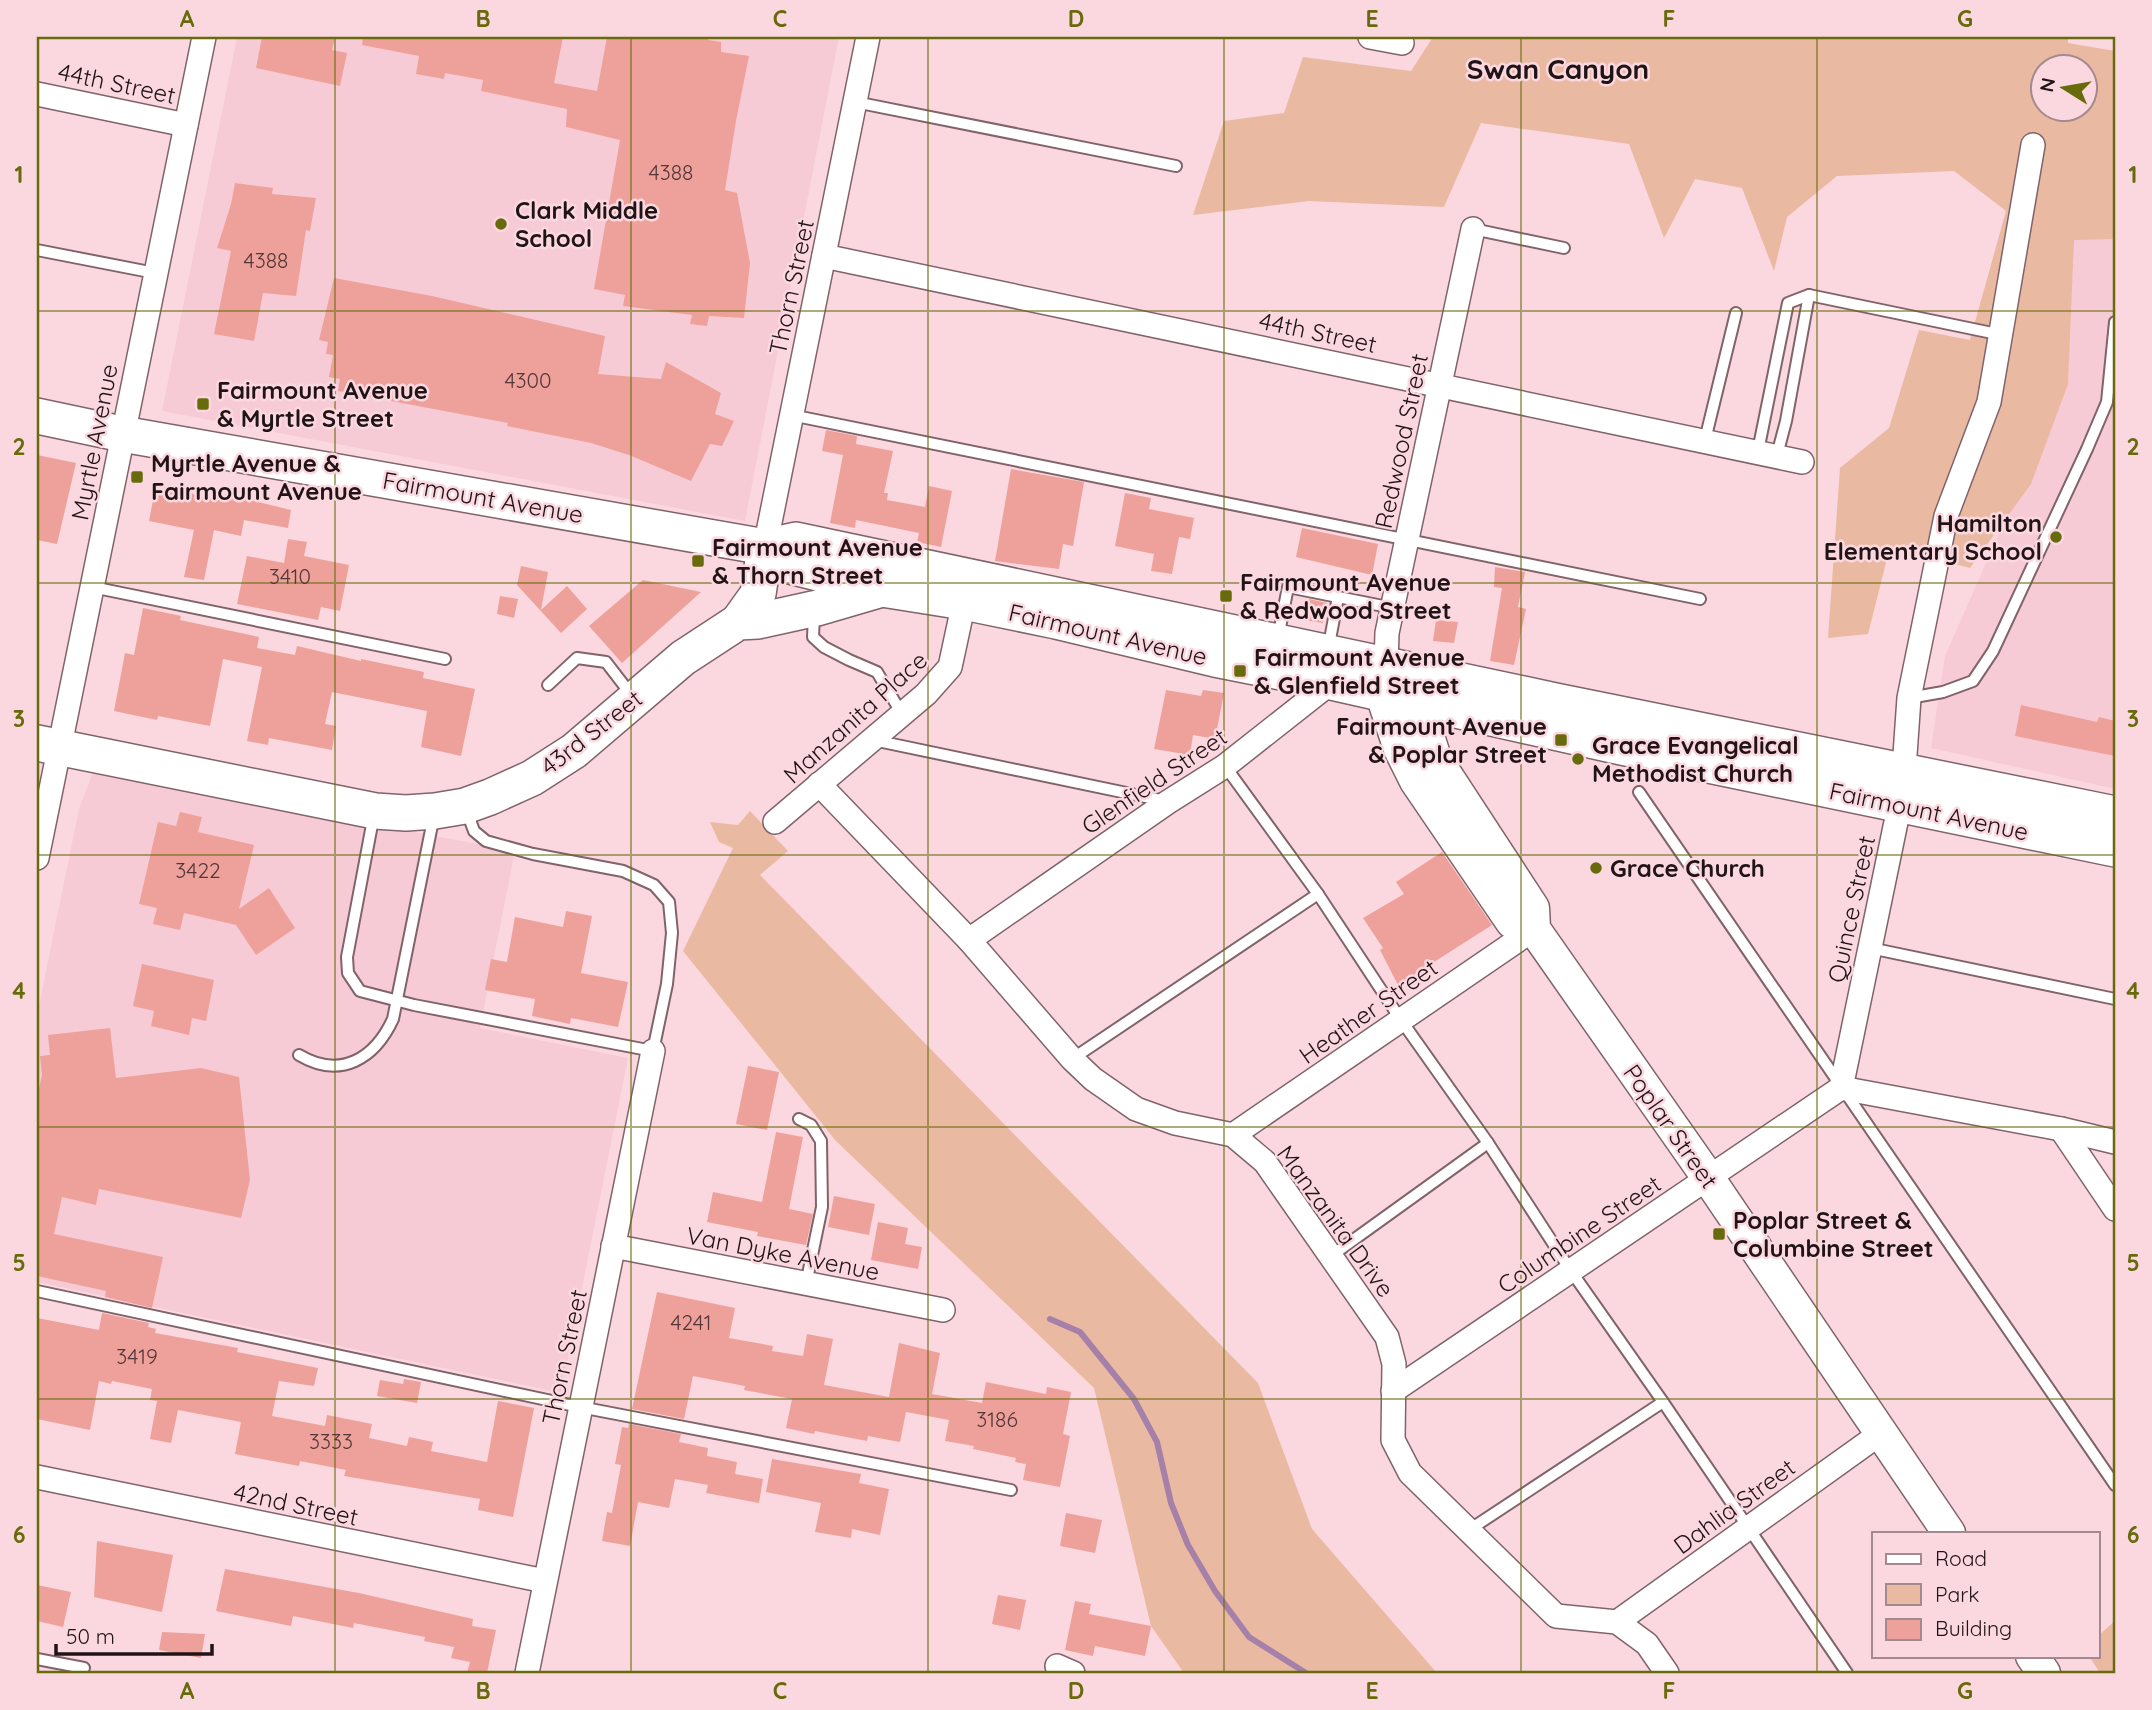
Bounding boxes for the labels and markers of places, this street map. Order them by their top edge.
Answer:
place label: Clark Middle School [515,195,658,253]
marker: Clark Middle School [493,216,509,232]
place label: Fairmount Avenue & Myrtle Street [217,375,428,433]
marker: Fairmount Avenue & Myrtle Street [195,396,211,412]
place label: Myrtle Avenue & Fairmount Avenue [151,448,362,506]
marker: Myrtle Avenue & Fairmount Avenue [129,469,145,485]
place label: Hamilton Elementary School [1824,508,2042,566]
marker: Hamilton Elementary School [2048,529,2064,545]
place label: Fairmount Avenue & Thorn Street [712,532,923,590]
marker: Fairmount Avenue & Thorn Street [690,553,706,569]
place label: Fairmount Avenue & Redwood Street [1240,567,1452,625]
marker: Fairmount Avenue & Redwood Street [1218,588,1234,604]
place label: Fairmount Avenue & Glenfield Street [1254,642,1465,700]
marker: Fairmount Avenue & Glenfield Street [1232,663,1248,679]
place label: Fairmount Avenue & Poplar Street [1336,711,1547,769]
place label: Grace Evangelical Methodist Church [1592,730,1799,788]
marker: Fairmount Avenue & Poplar Street [1553,732,1569,748]
marker: Grace Evangelical Methodist Church [1570,751,1586,767]
place label: Grace Church [1610,853,1765,883]
marker: Grace Church [1588,860,1604,876]
place label: Poplar Street & Columbine Street [1733,1205,1934,1263]
marker: Poplar Street & Columbine Street [1711,1226,1727,1242]

